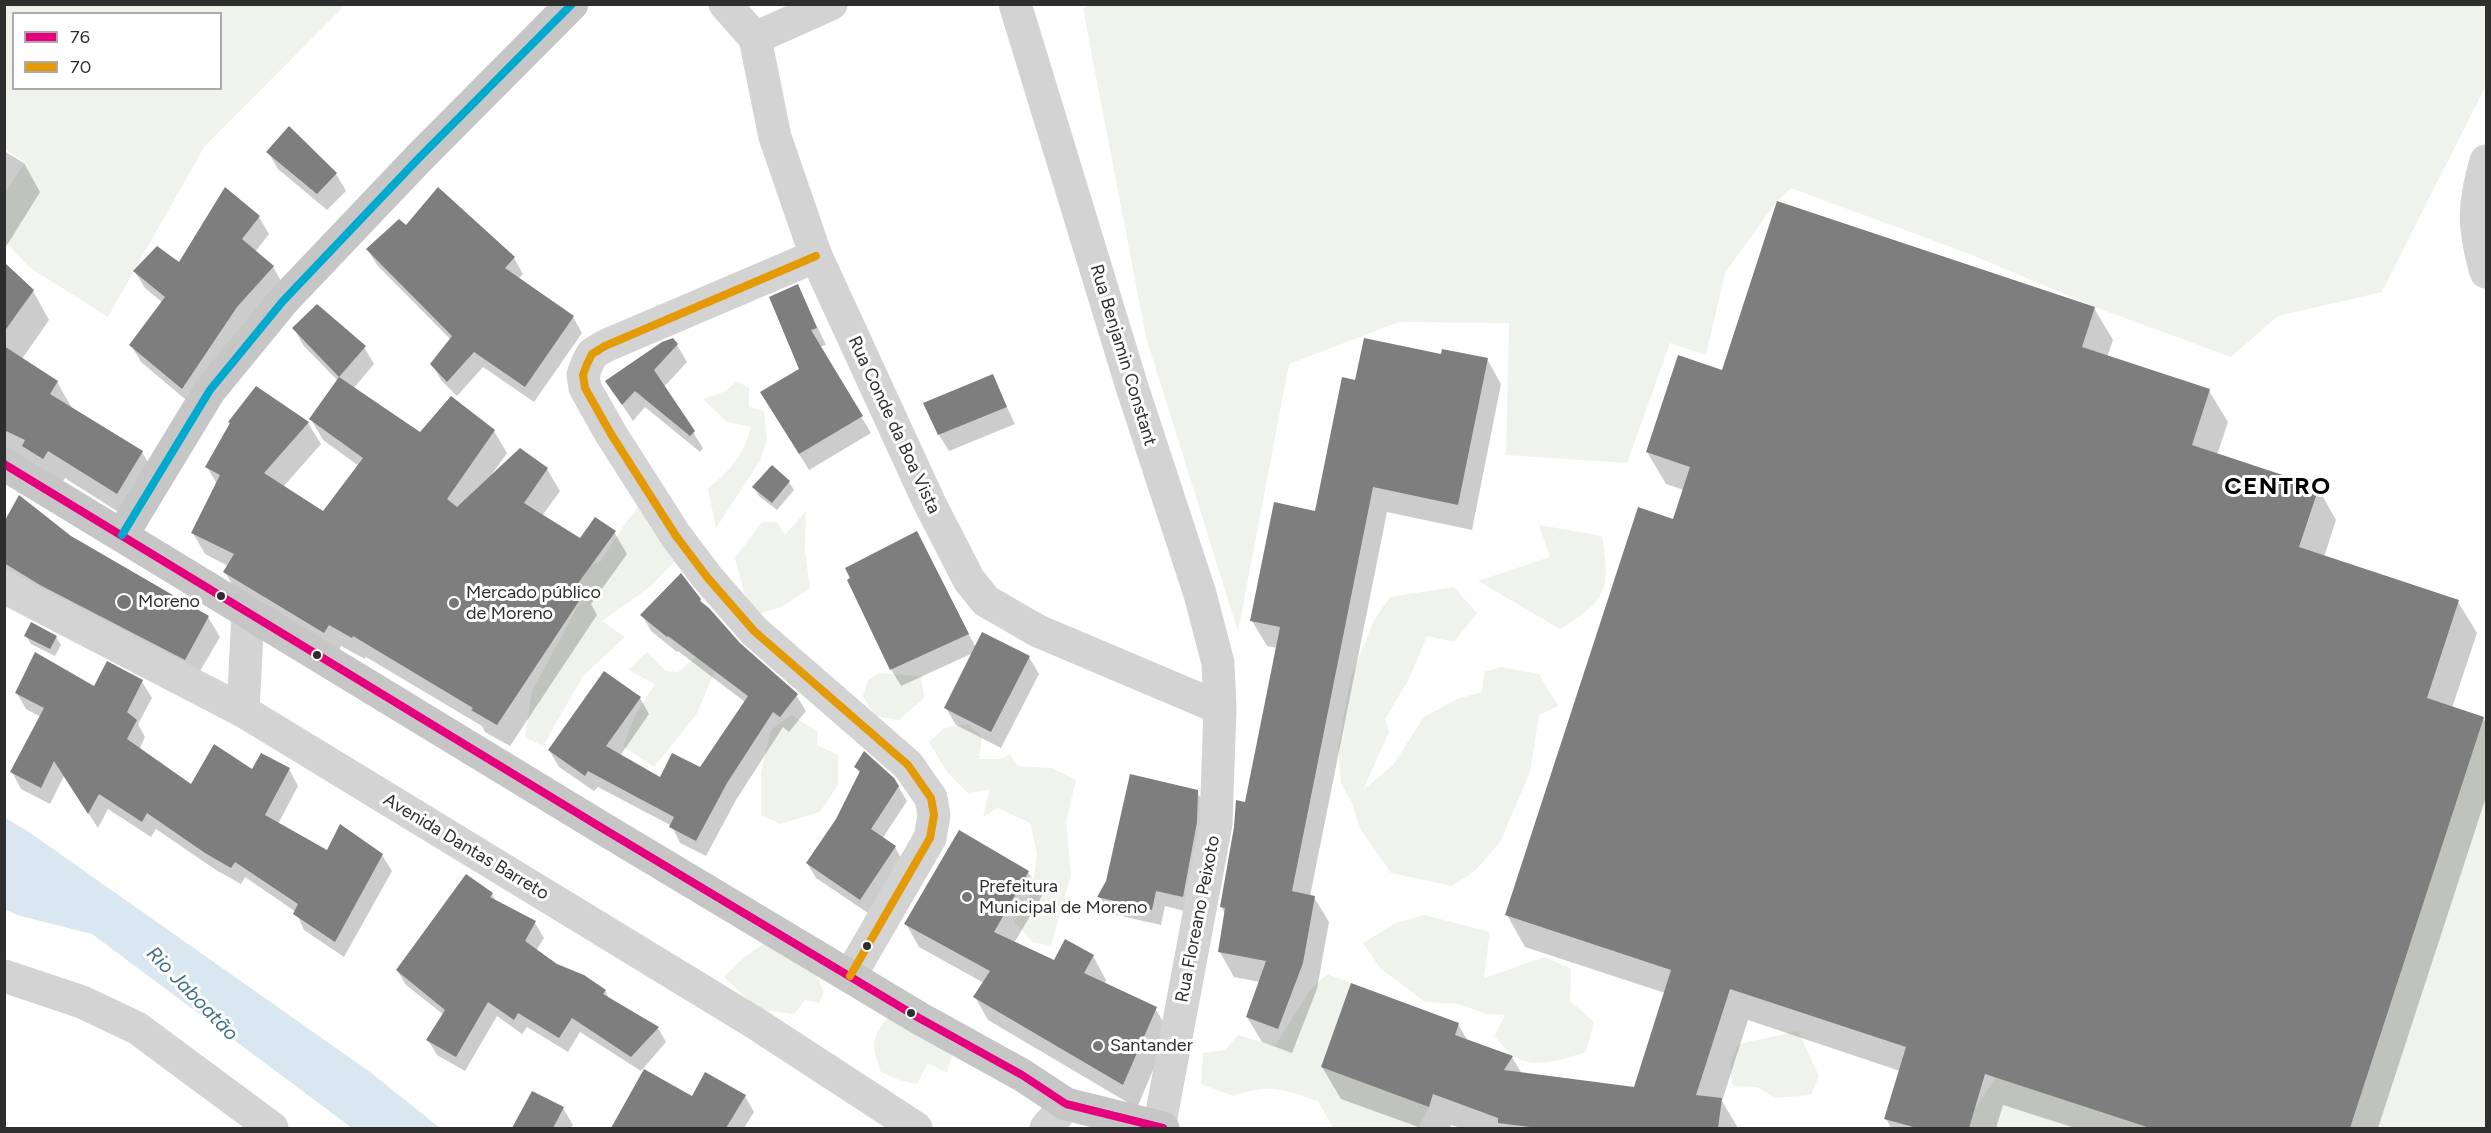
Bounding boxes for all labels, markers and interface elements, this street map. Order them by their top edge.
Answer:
legend [12,12,222,90]
text: 76 [70,26,90,48]
text: 70 [70,56,91,78]
street label: Rua Benjamin Constant [1085,262,1161,448]
street label: Rua Conde da Boa Vista [843,333,945,517]
district label: CENTRO [2224,473,2332,501]
place label: Mercado público de Moreno [466,582,601,624]
unlabelled marker [215,590,227,602]
place label: Moreno [138,591,200,613]
marker: Moreno [115,593,133,611]
marker: Mercado público de Moreno [447,596,461,610]
unlabelled marker [311,649,323,661]
street label: Avenida Dantas Barreto [379,789,553,905]
street label: Rua Floreano Peixoto [1171,834,1225,1004]
place label: Prefeitura Municipal de Moreno [979,876,1148,918]
marker: Prefeitura Municipal de Moreno [960,890,974,904]
unlabelled marker [861,940,873,952]
water label: Rio Jaboatão [141,942,243,1046]
unlabelled marker [905,1007,917,1019]
place label: Santander [1110,1035,1193,1057]
marker: Santander [1091,1039,1105,1053]

